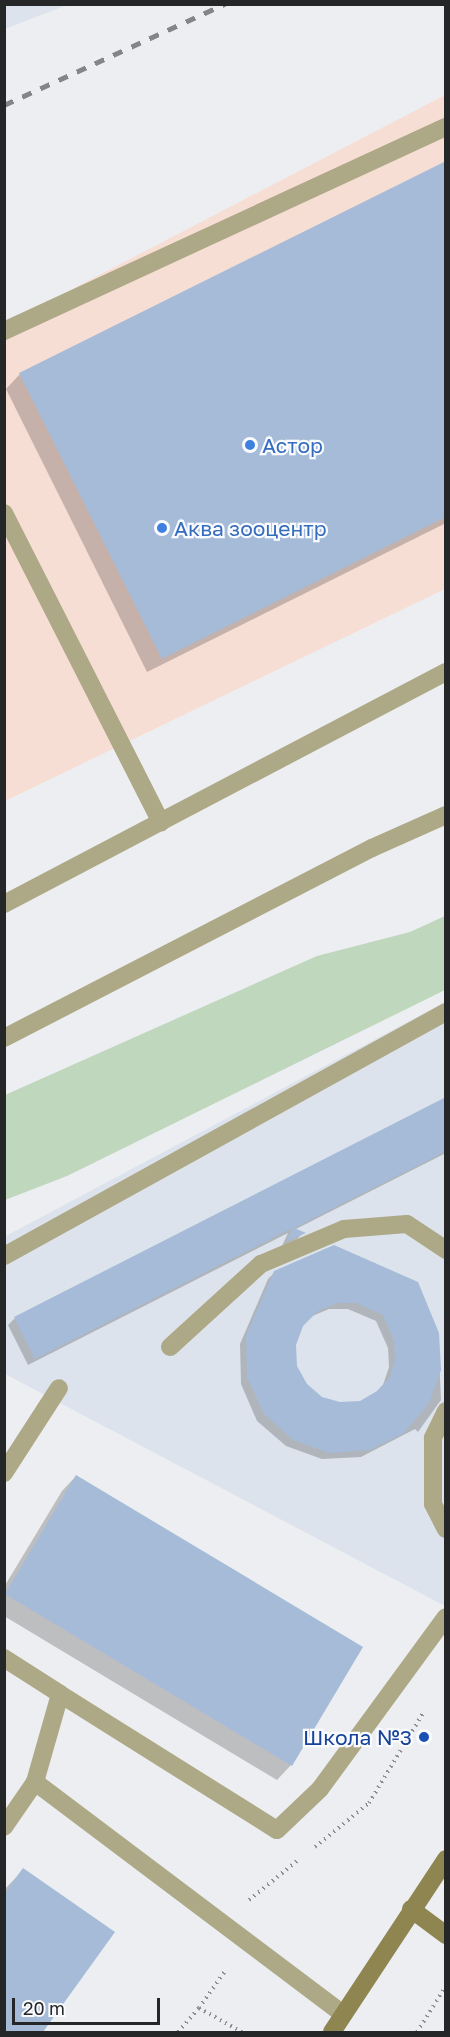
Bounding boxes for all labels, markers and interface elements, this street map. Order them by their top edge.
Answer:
place label: Астор [262,432,323,458]
marker: Астор [243,438,257,452]
place label: Аква зооцентр [174,515,327,541]
marker: Аква зооцентр [155,521,169,535]
place label: Школа №3 [303,1724,412,1750]
marker: Школа №3 [417,1730,431,1744]
scale bar [15,1986,164,2024]
text: 20 m [23,1997,65,2019]

